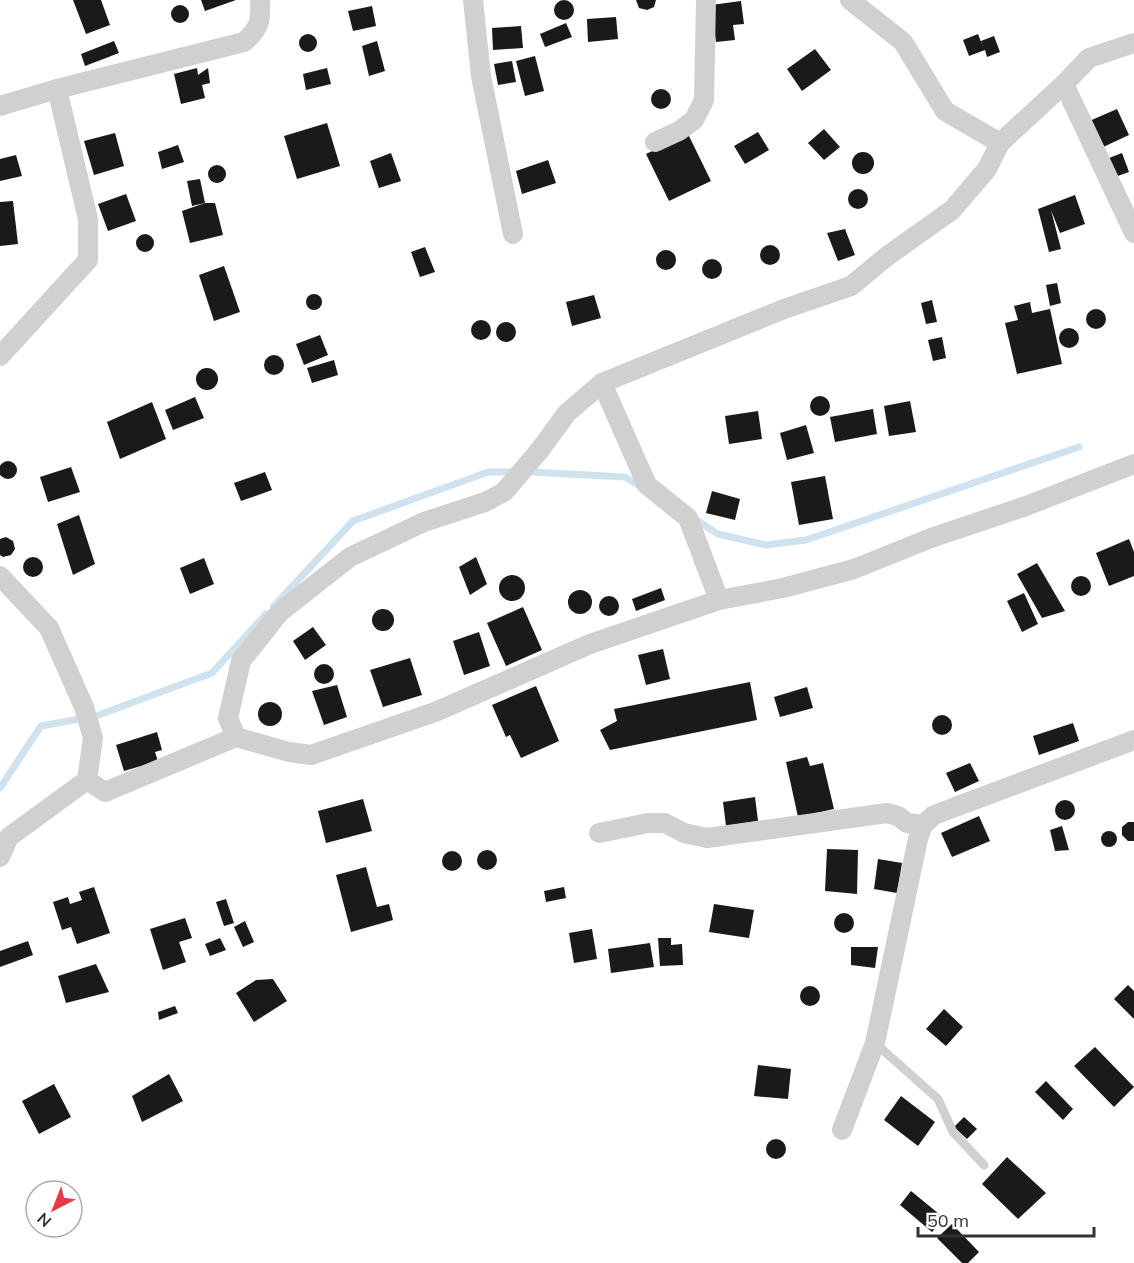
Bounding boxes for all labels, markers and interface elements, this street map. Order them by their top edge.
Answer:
north arrow [24,1179,84,1239]
scale bar [918,1200,1094,1238]
text: N [33,1209,55,1232]
text: 50 m [927,1209,969,1232]

